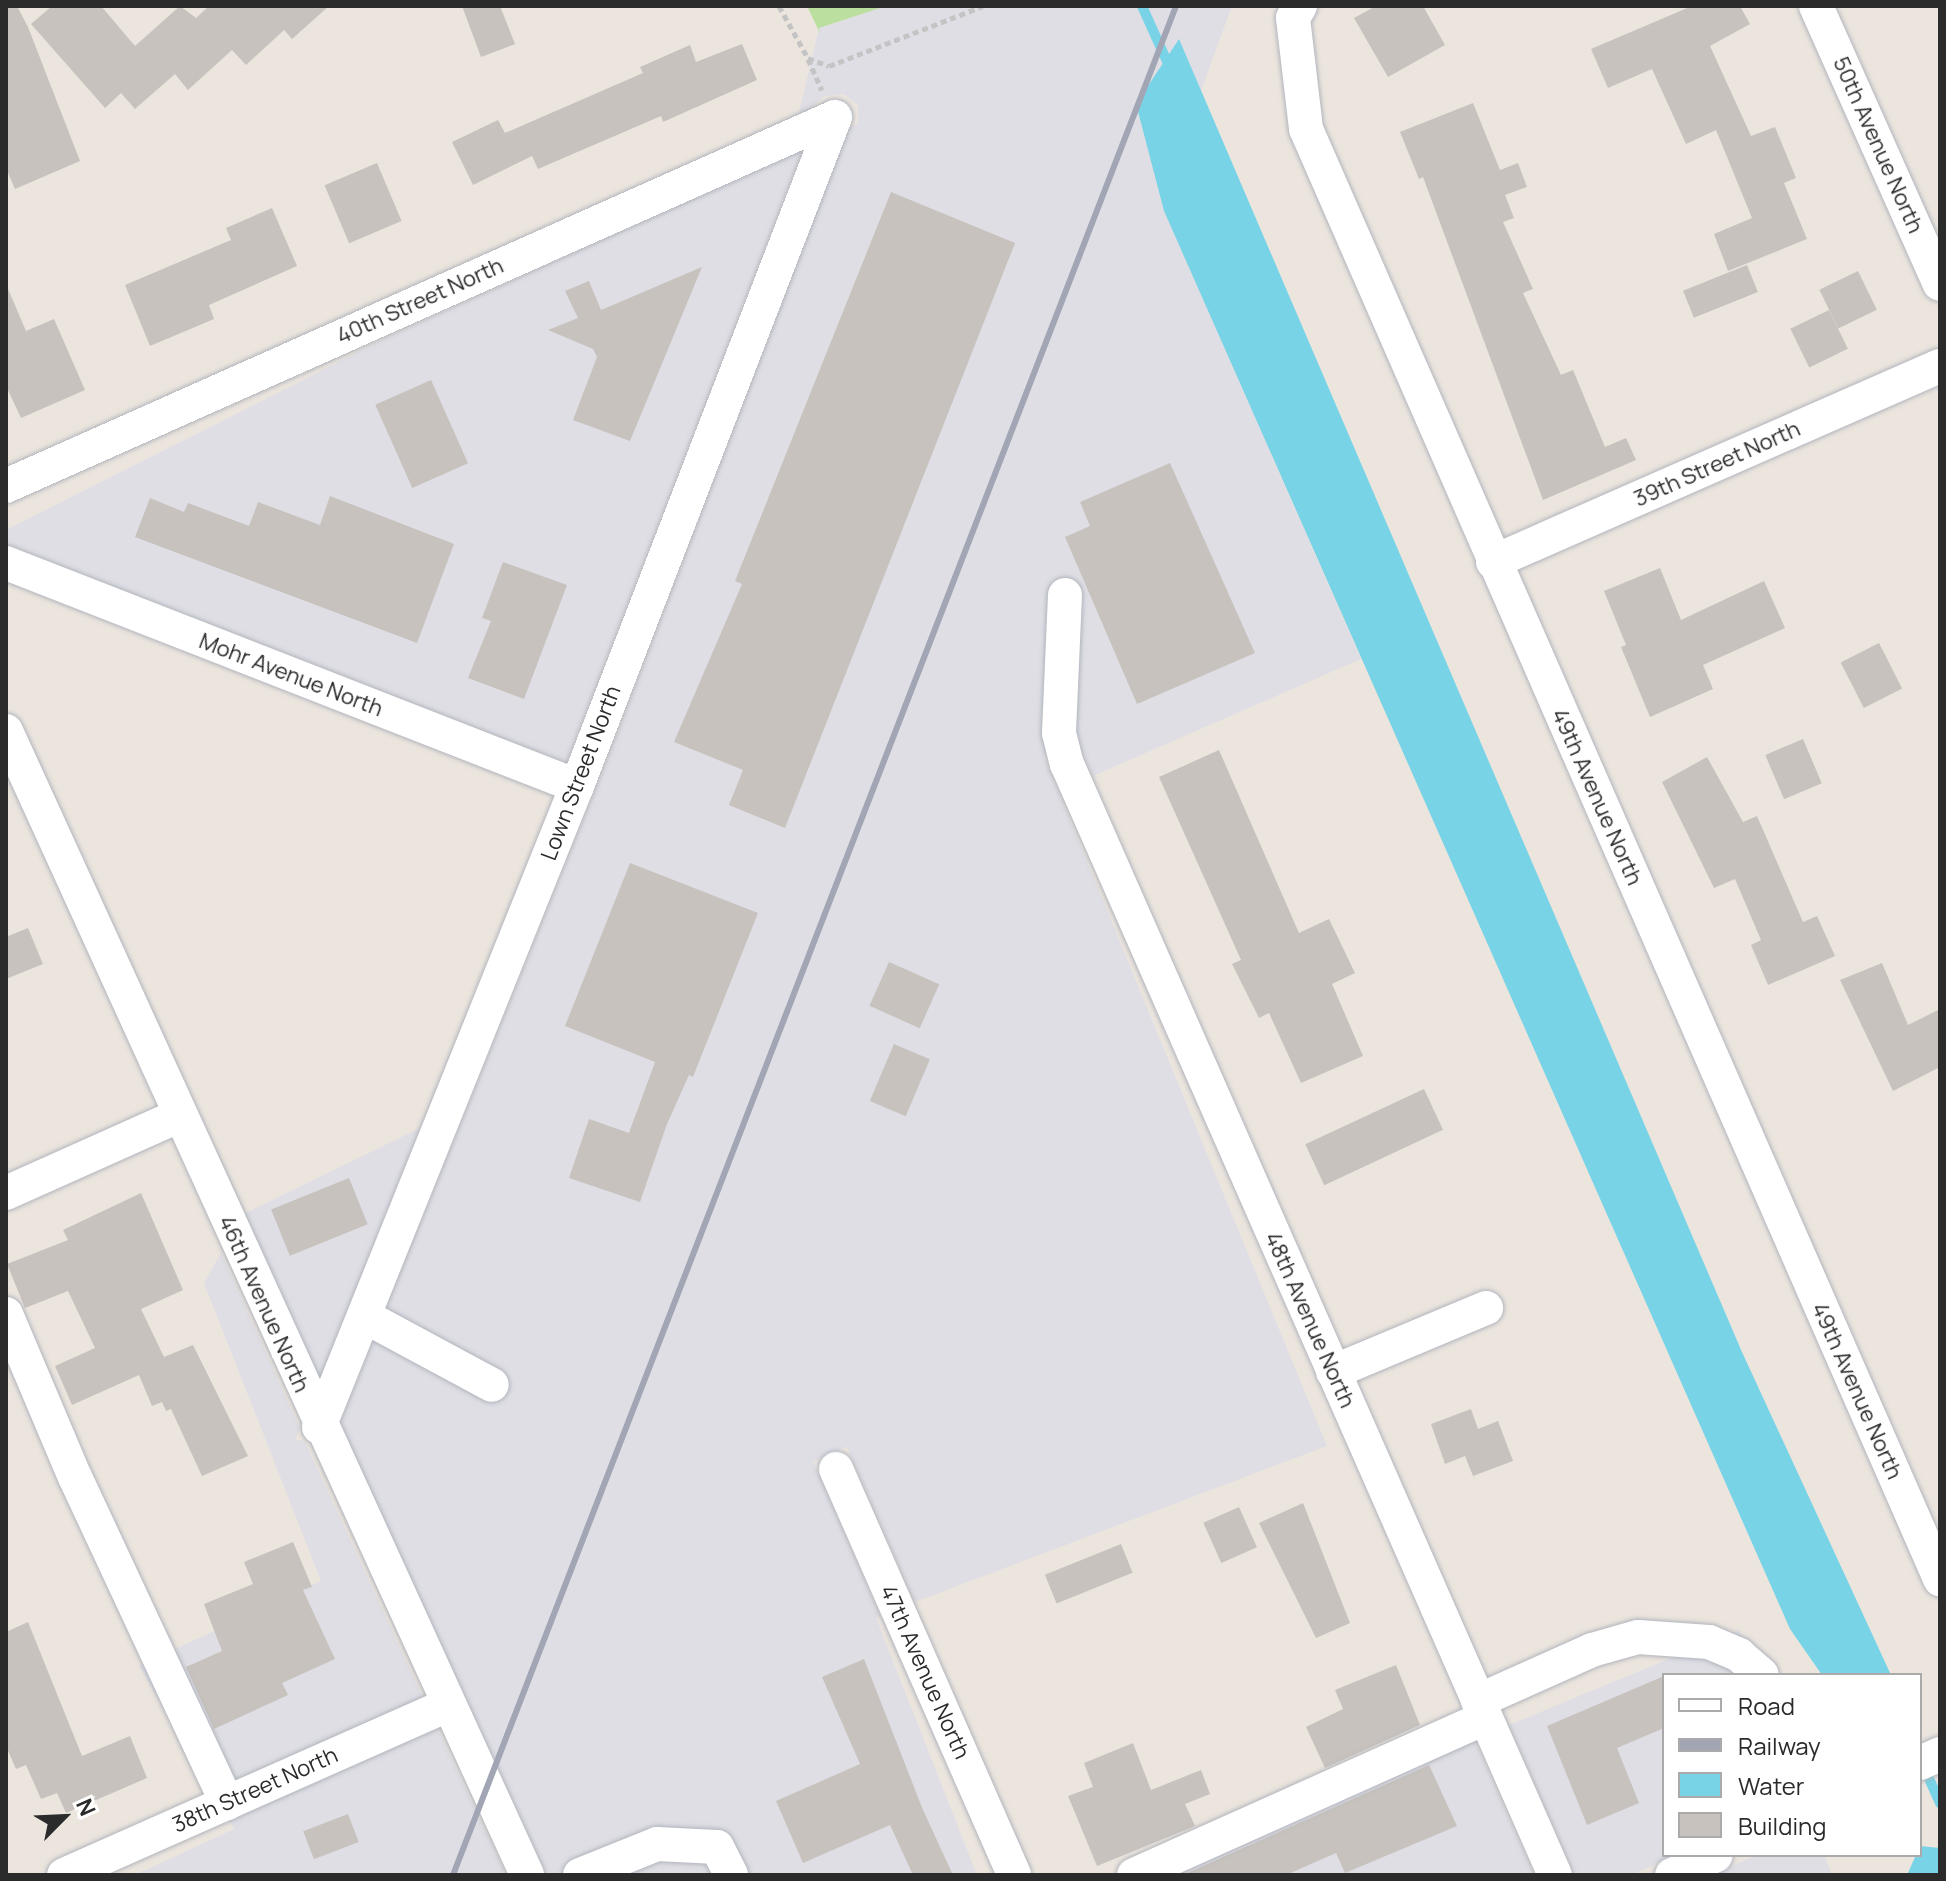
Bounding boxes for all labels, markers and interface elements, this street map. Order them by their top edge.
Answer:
street label: 50th Avenue North [1827,53,1929,237]
street label: 40th Street North [333,252,507,350]
street label: 39th Street North [1630,416,1804,512]
street label: Mohr Avenue North [195,628,387,722]
street label: Lown Street North [536,682,626,864]
street label: 49th Avenue North [1546,705,1648,889]
street label: 46th Avenue North [213,1212,315,1396]
street label: 48th Avenue North [1259,1228,1361,1412]
street label: 49th Avenue North [1806,1299,1908,1483]
street label: 47th Avenue North [875,1581,975,1763]
legend [1662,1673,1922,1857]
text: Road [1738,1689,1795,1722]
text: Railway [1738,1729,1821,1762]
street label: 38th Street North [168,1742,342,1838]
text: Water [1738,1769,1805,1802]
north arrow [24,1777,104,1857]
text: N [69,1794,103,1821]
text: Building [1738,1809,1826,1842]

